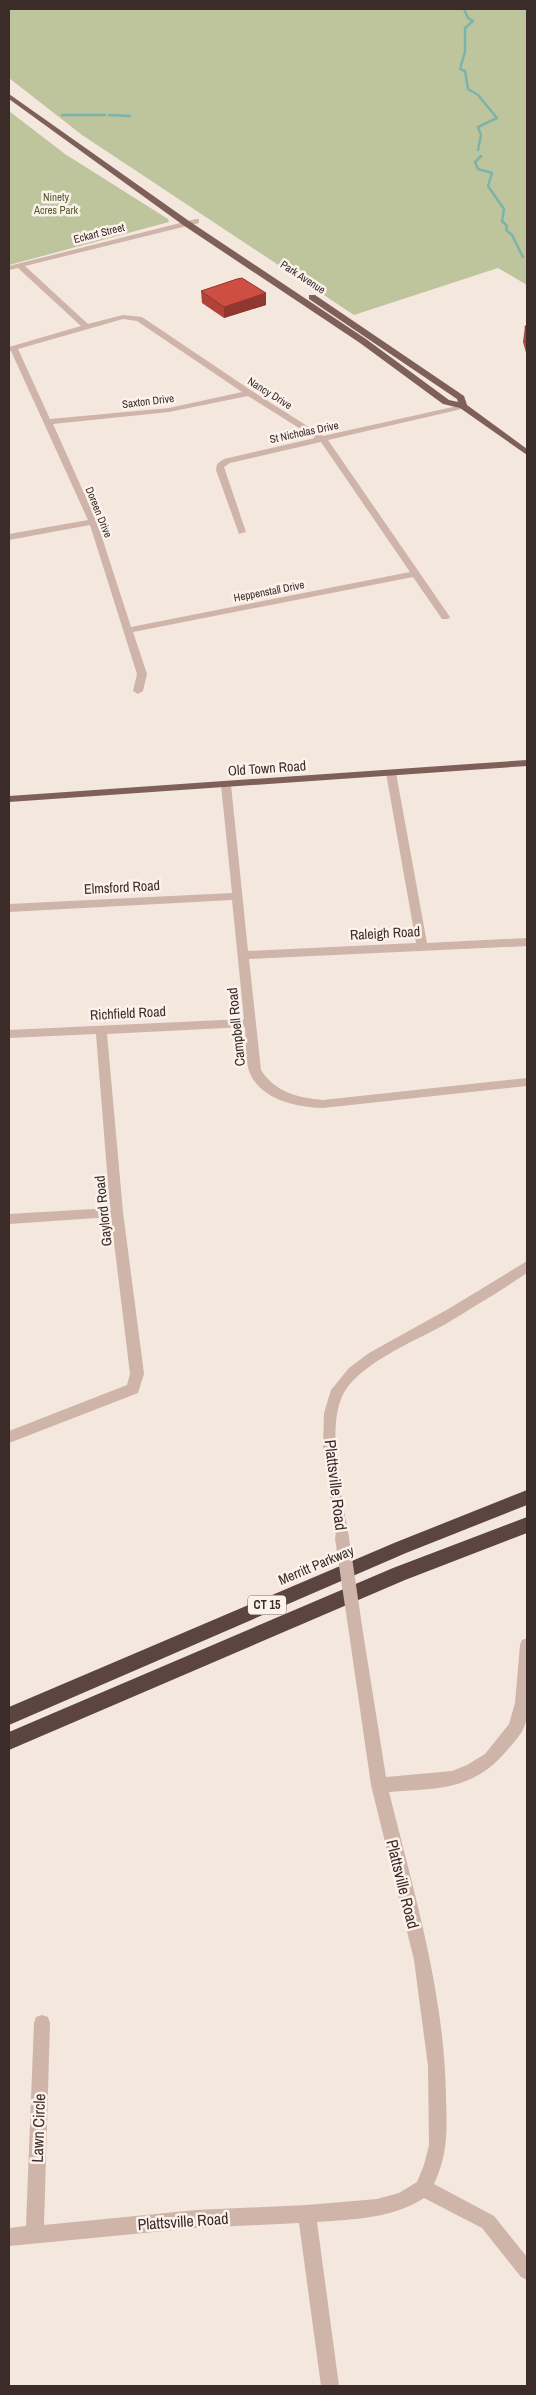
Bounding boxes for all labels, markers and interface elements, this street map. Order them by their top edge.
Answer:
park label: Ninety Acres Park [33,190,79,217]
street label: Eckart Street [72,220,126,246]
street label: Park Avenue [278,257,328,297]
street label: Nancy Drive [245,374,295,412]
street label: Saxton Drive [121,391,175,411]
street label: St Nicholas Drive [268,418,340,446]
street label: Doreen Drive [82,485,116,539]
street label: Heppenstall Drive [232,577,306,605]
street label: Old Town Road [227,756,307,780]
street label: Elmsford Road [84,876,160,898]
street label: Raleigh Road [349,922,421,944]
street label: Campbell Road [223,987,249,1067]
street label: Richfield Road [90,1002,166,1024]
street label: Gaylord Road [90,1175,116,1247]
street label: Plattsville Road [320,1438,352,1532]
street label: Merritt Parkway [275,1541,357,1589]
road number: CT 15 [248,1596,286,1614]
street label: Plattsville Road [381,1837,425,1931]
street label: Lawn Circle [26,2093,50,2163]
street label: Plattsville Road [137,2207,229,2235]

